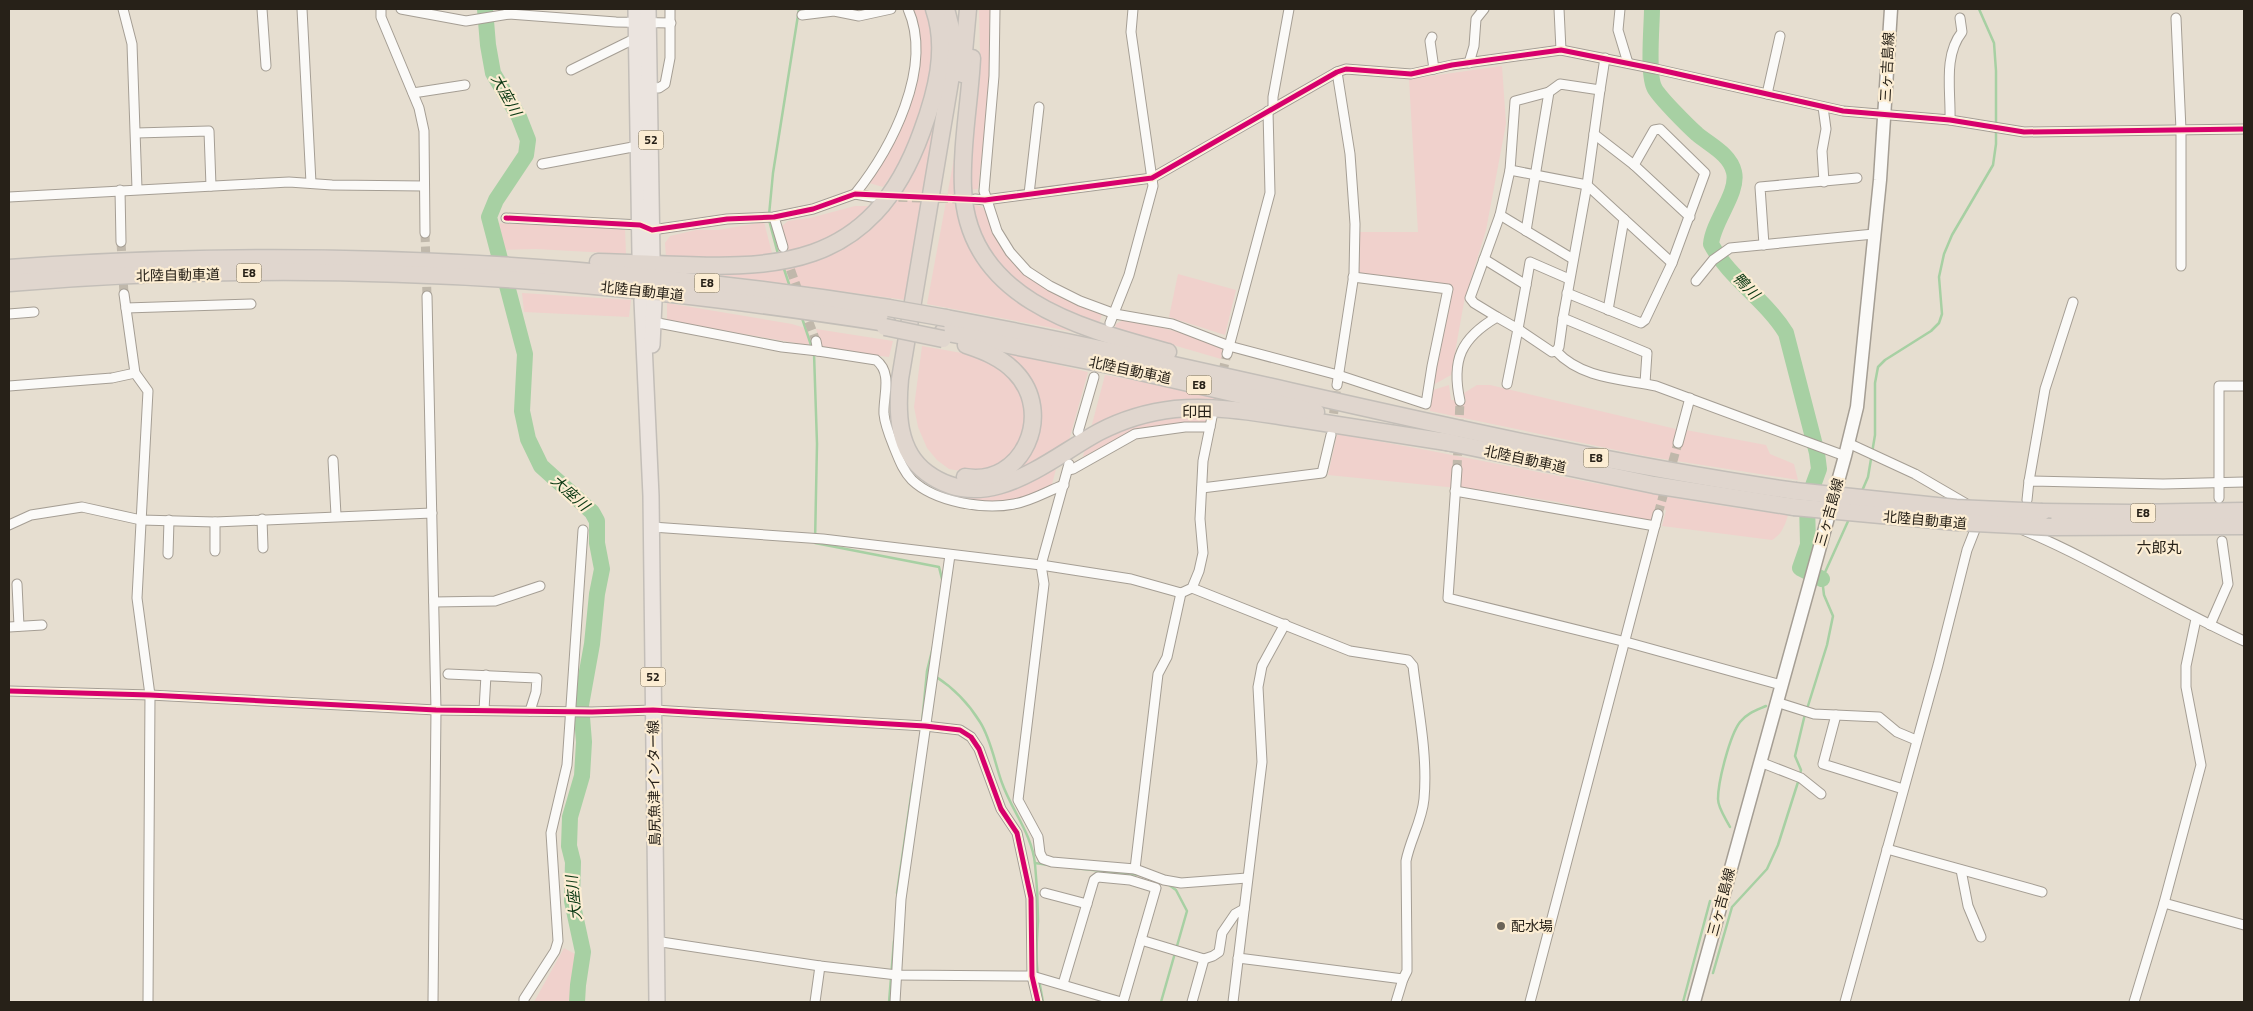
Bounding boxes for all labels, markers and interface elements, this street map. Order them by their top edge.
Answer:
street label: 三ヶ吉島線 [1874,31,1899,102]
water label: 大座川 [485,69,528,122]
road number: 52 [638,130,664,150]
street label: 北陸自動車道 [136,263,220,286]
road number: E8 [236,264,262,282]
water label: 鴨川 [1728,267,1766,306]
road number: E8 [694,274,720,292]
street label: 北陸自動車道 [599,276,685,305]
street label: 北陸自動車道 [1087,351,1173,389]
road number: E8 [1186,376,1212,394]
district label: 印田 [1182,400,1212,423]
street label: 北陸自動車道 [1482,440,1568,478]
road number: E8 [1584,448,1608,468]
water label: 大座川 [546,469,596,518]
street label: 三ヶ吉島線 [1809,475,1848,548]
road number: E8 [2130,503,2156,522]
street label: 北陸自動車道 [1882,505,1968,534]
district label: 六郎丸 [2136,536,2182,559]
road number: 52 [640,668,666,686]
street label: 島尻魚津インター線 [642,720,665,846]
street label: 三ヶ吉島線 [1701,865,1740,938]
water label: 大座川 [560,872,587,922]
place label: 配水場 [1511,915,1553,936]
marker: 配水場 [1495,920,1507,932]

